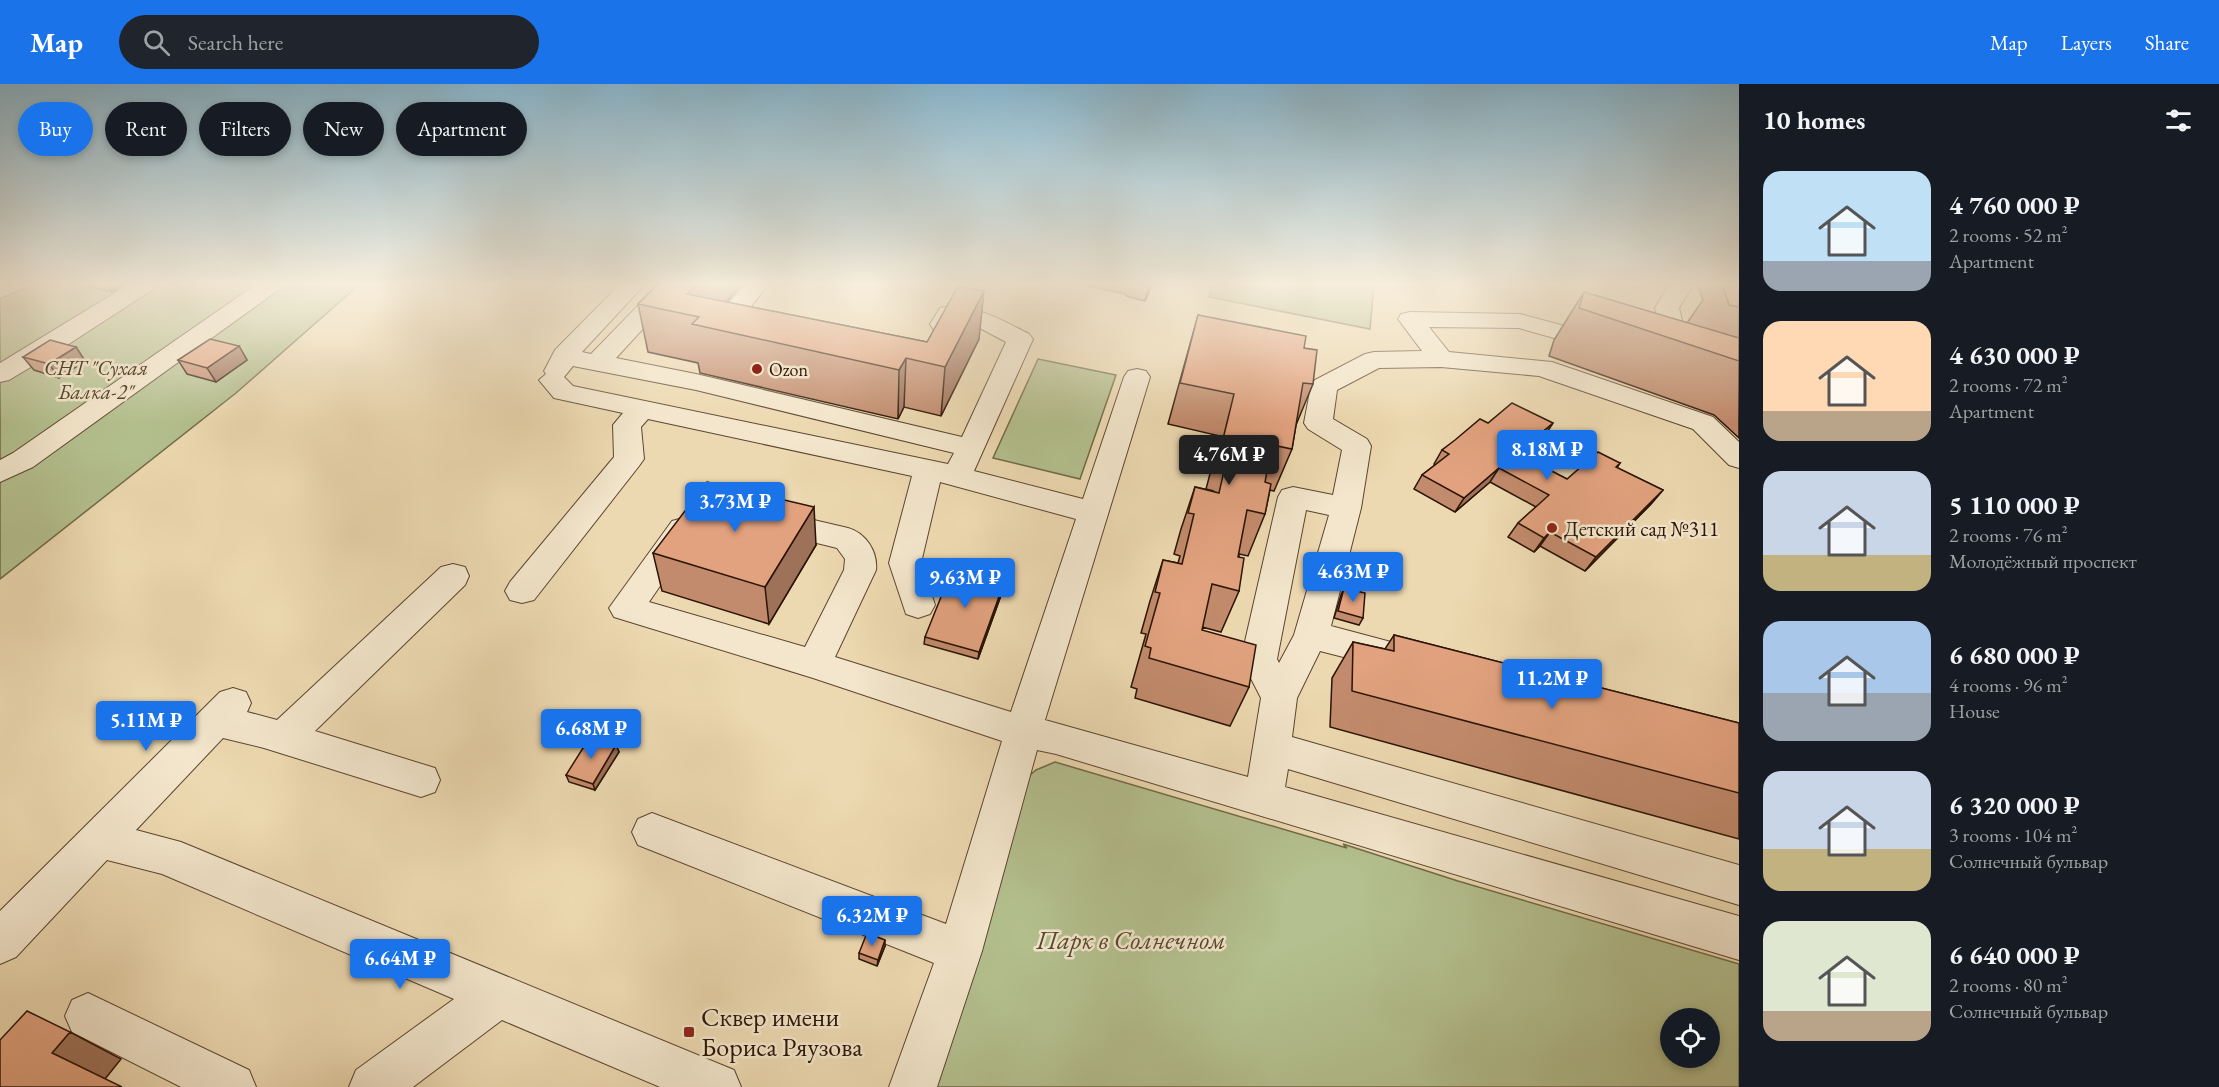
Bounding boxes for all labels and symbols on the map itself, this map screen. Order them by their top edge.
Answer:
park label: СНТ "Сухая Балка-2" [44,354,148,405]
place label: Ozon [769,358,808,381]
marker: Ozon [750,362,764,376]
pin: 8.18M ₽ [1492,430,1602,481]
pin: 4.76M ₽ [1174,435,1284,486]
pin: 3.73M ₽ [680,482,790,533]
place label: Детский сад №311 [1564,515,1719,542]
marker: Детский сад №311 [1545,521,1559,535]
pin: 4.63M ₽ [1298,552,1408,603]
pin: 9.63M ₽ [910,558,1020,609]
pin: 11.2M ₽ [1497,659,1607,710]
pin: 5.11M ₽ [91,701,201,752]
pin: 6.68M ₽ [536,709,646,760]
pin: 6.32M ₽ [817,896,927,947]
park label: Парк в Солнечном [1035,923,1226,957]
pin: 6.64M ₽ [345,939,455,990]
place label: Сквер имени Бориса Ряузова [701,1000,863,1064]
marker: Сквер имени Бориса Ряузова [682,1025,696,1039]

